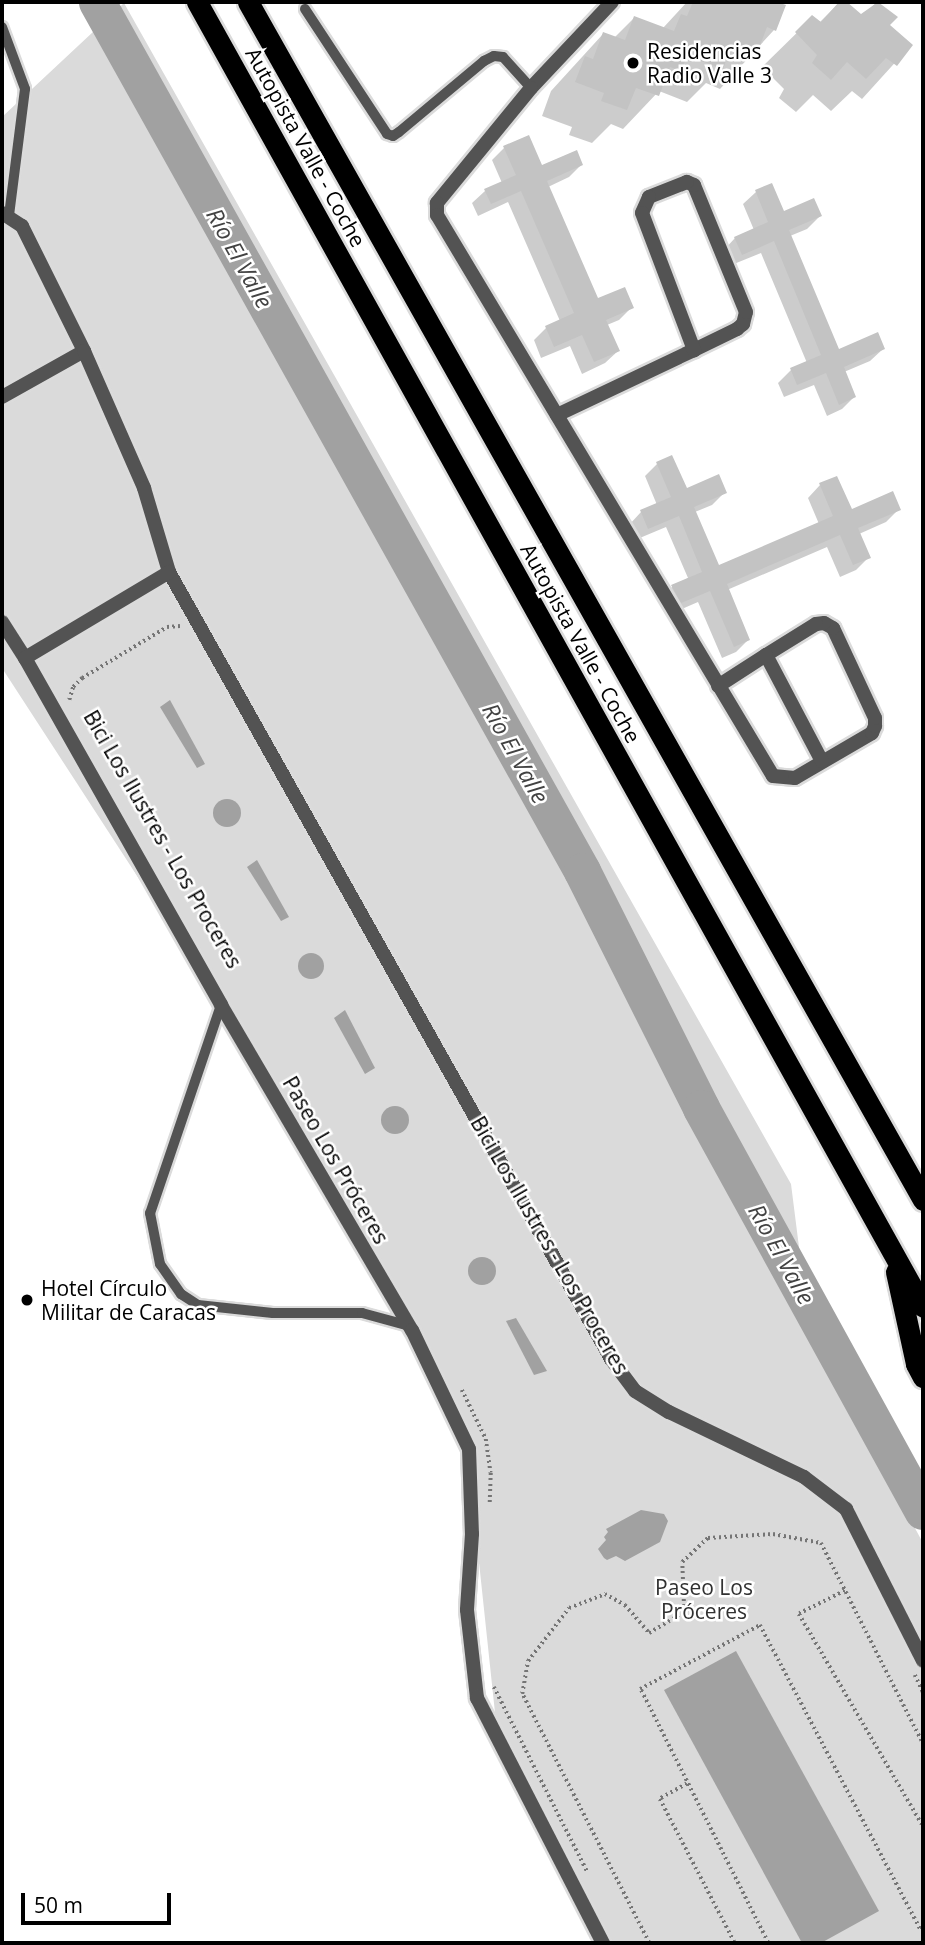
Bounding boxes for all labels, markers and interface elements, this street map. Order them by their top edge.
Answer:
place label: Residencias Radio Valle 3 [647,38,772,88]
street label: Autopista Valle - Coche [241,43,371,251]
marker: Residencias Radio Valle 3 [625,55,641,71]
water label: Río El Valle [201,203,279,313]
street label: Autopista Valle - Coche [516,539,646,747]
water label: Río El Valle [477,698,555,808]
street label: Bici Los Ilustres - Los Proceres [79,706,247,972]
street label: Paseo Los Próceres [278,1072,394,1248]
street label: Bici Los Ilustres - Los Proceres [466,1112,634,1378]
water label: Río El Valle [743,1199,821,1309]
place label: Hotel Círculo Militar de Caracas [41,1275,216,1325]
marker: Hotel Círculo Militar de Caracas [19,1292,35,1308]
park label: Paseo Los Próceres [655,1574,753,1624]
scale bar [24,1878,175,1922]
text: 50 m [34,1891,83,1919]

